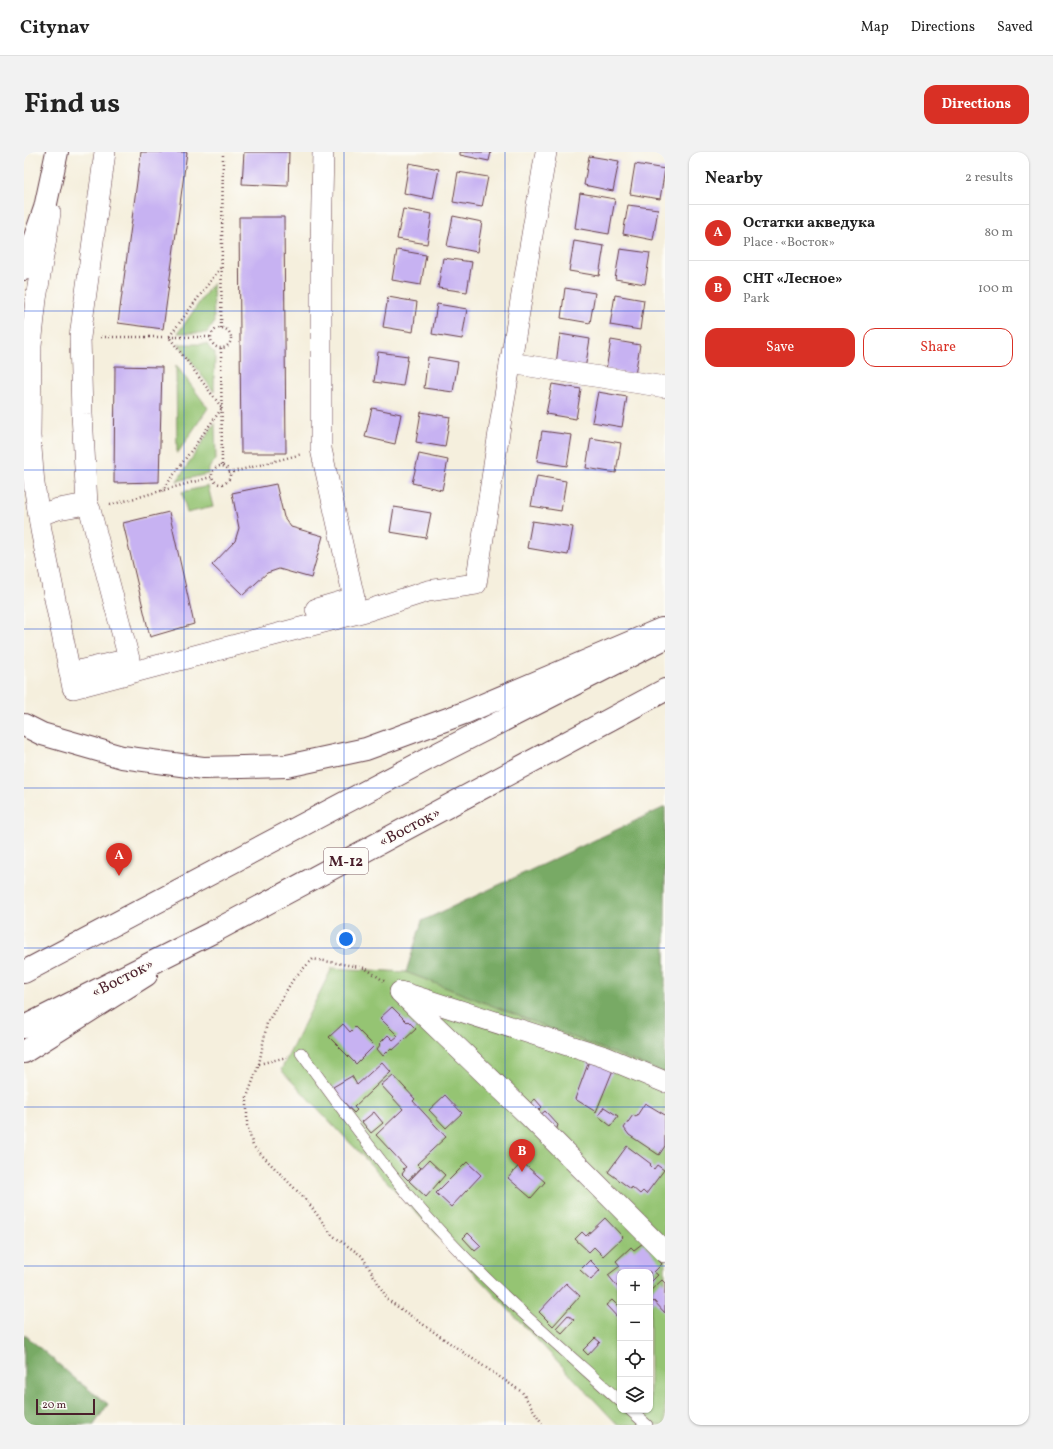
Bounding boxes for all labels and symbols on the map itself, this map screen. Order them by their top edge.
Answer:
street label: «Восток» [375,802,445,853]
pin: A [106,843,132,876]
road number: М-12 [324,848,368,874]
your location [336,929,356,949]
street label: «Восток» [88,954,158,1004]
pin: B [509,1139,535,1172]
scale bar [36,1397,95,1416]

